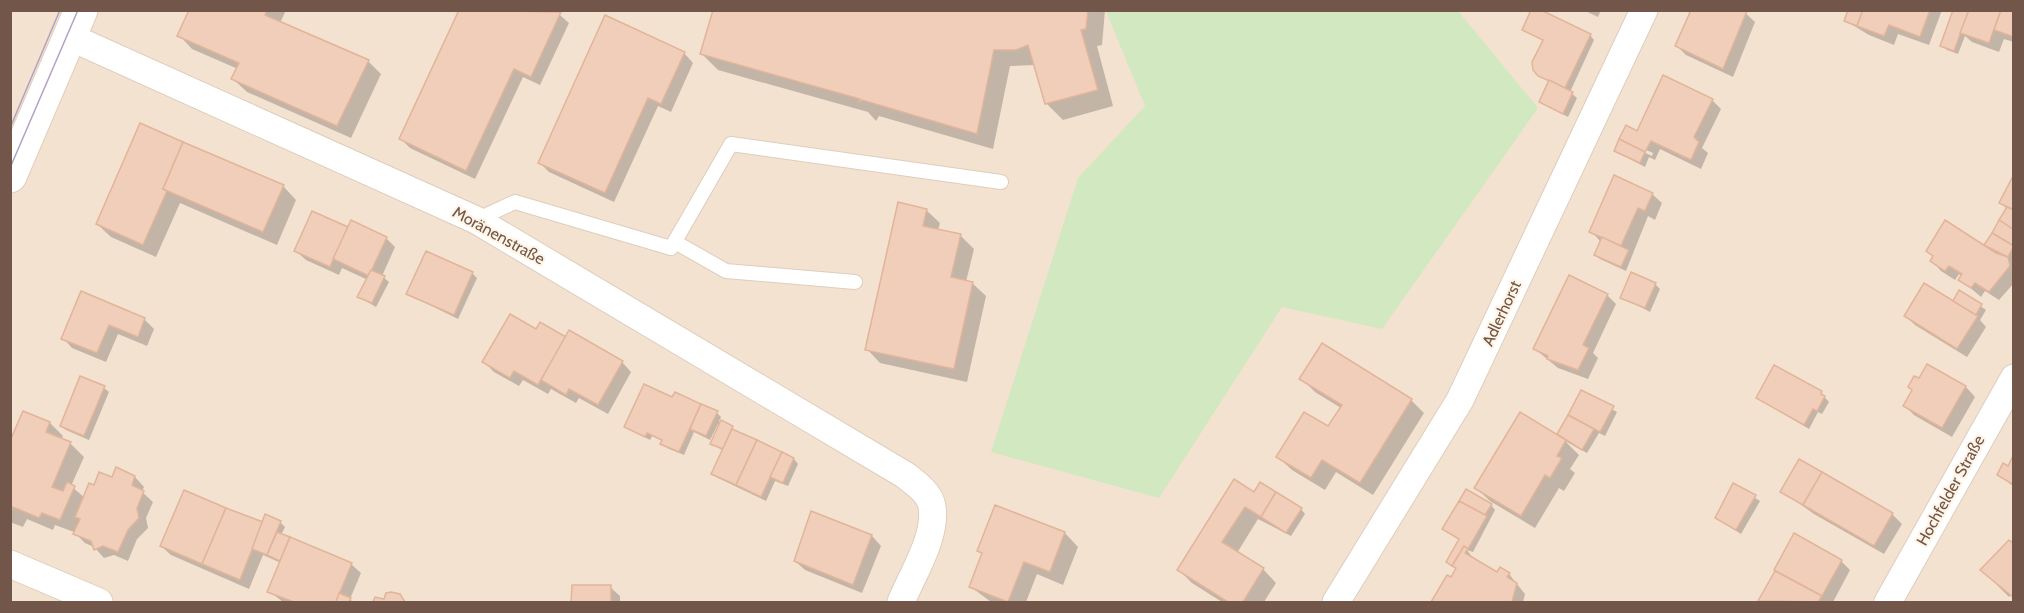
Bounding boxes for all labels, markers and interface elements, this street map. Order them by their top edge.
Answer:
street label: Moränenstraße [449,202,548,269]
street label: Adlerhorst [1478,277,1525,349]
street label: Hochfelder Straße [1912,432,1989,549]

